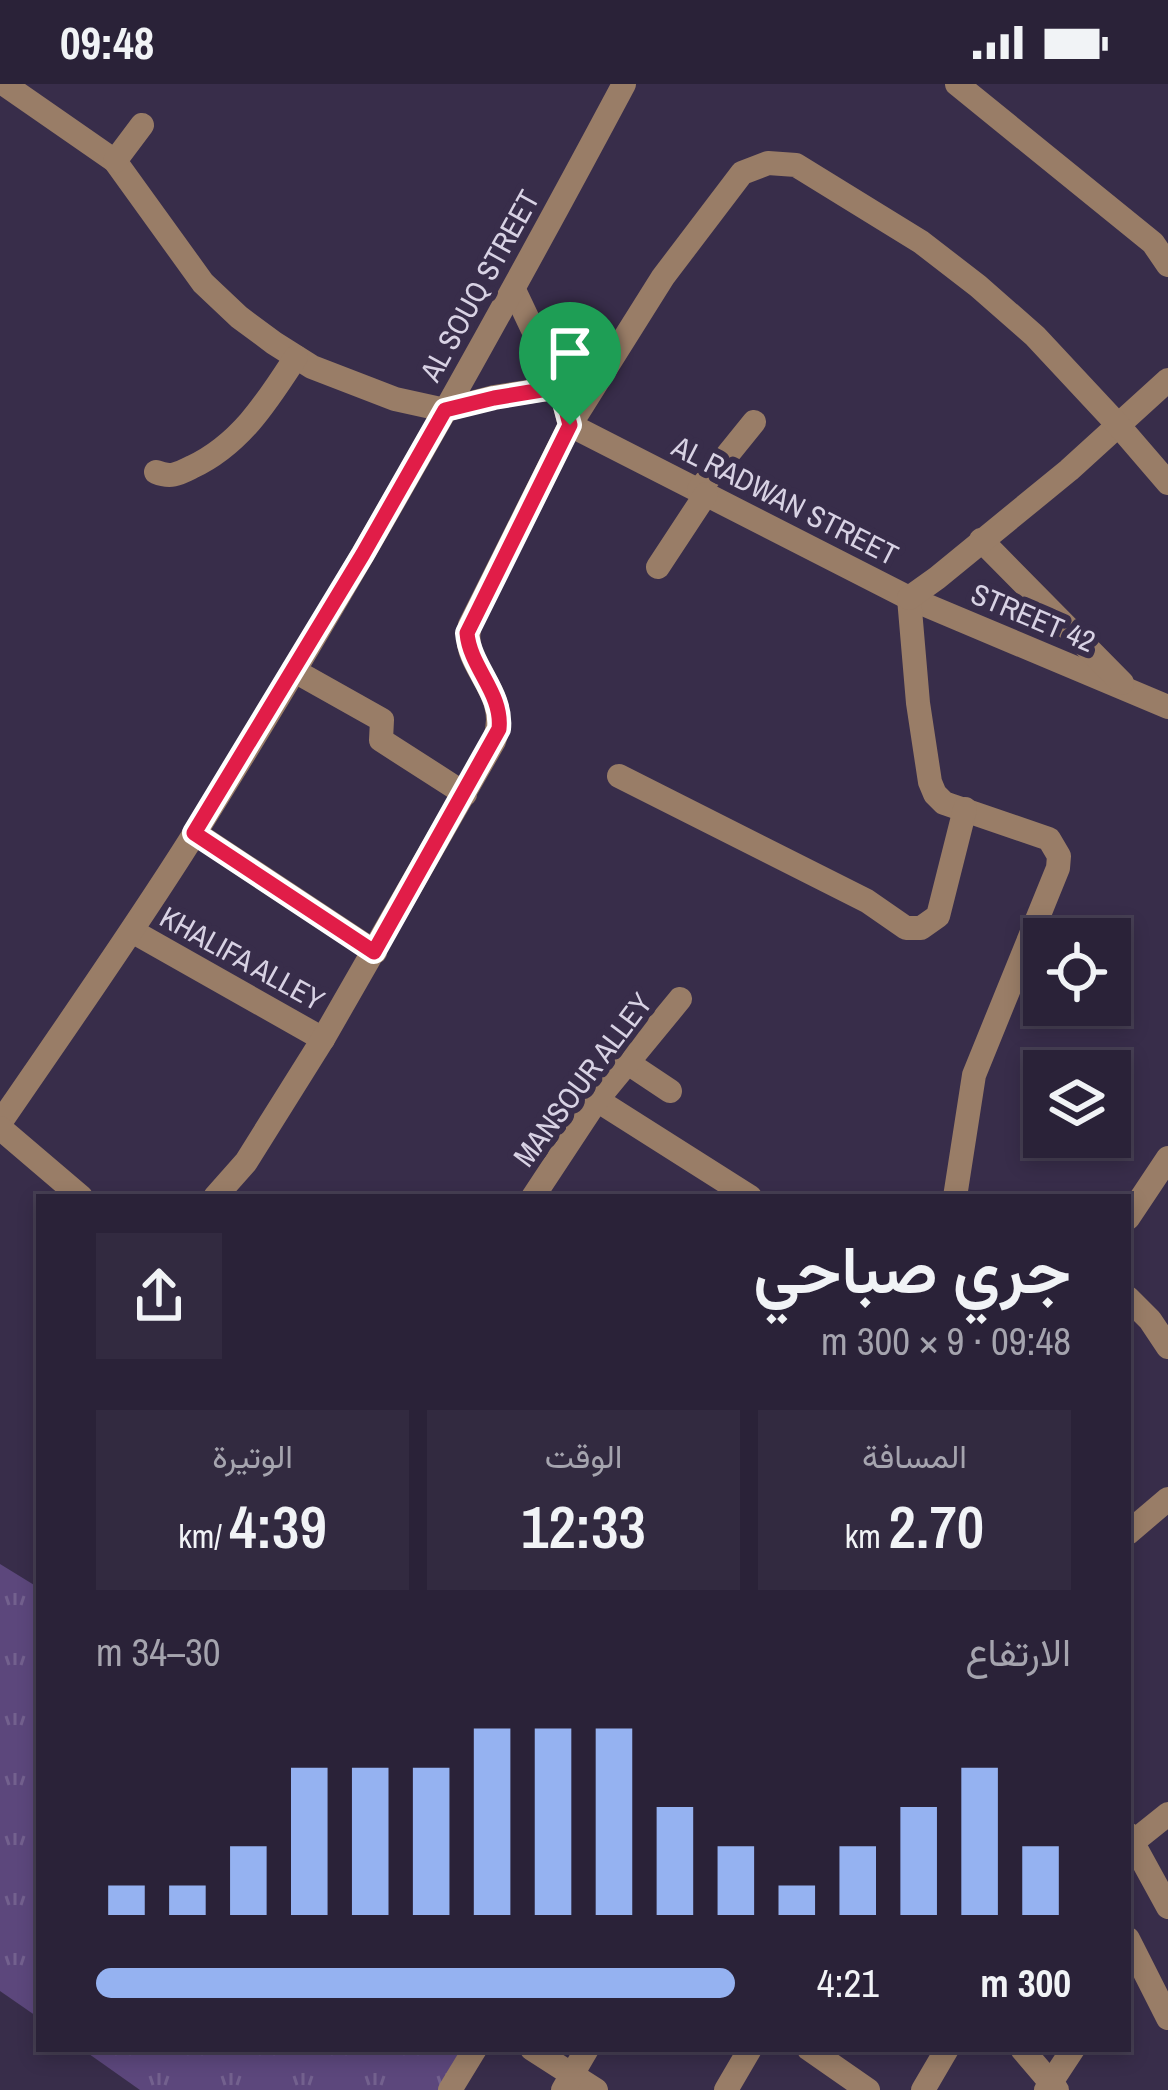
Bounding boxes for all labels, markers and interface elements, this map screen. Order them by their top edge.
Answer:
text: 09:48 [60,12,154,73]
street label: AL SOUQ STREET [410,183,548,389]
pin [519,302,621,425]
icon: arrive [537,320,603,386]
street label: AL RADWAN STREET [665,425,905,574]
street label: STREET 42 [965,573,1101,661]
street label: KHALIFA ALLEY [153,897,332,1020]
map controls [1023,918,1131,1158]
button: locate [1023,918,1131,1026]
street label: MANSOUR ALLEY [504,984,661,1174]
button: layers [1023,1050,1131,1158]
text: جري صباحي [753,1225,1071,1314]
button: share [96,1233,222,1359]
text: 09:48 · 9 × 300 m [821,1315,1071,1367]
text: الوتيرة [212,1434,293,1478]
text: الوقت [545,1434,622,1478]
text: المسافة [862,1434,967,1478]
text: 4:39 [229,1486,327,1567]
text: 12:33 [521,1486,646,1567]
text: 2.70 [888,1486,984,1567]
text: /km [178,1514,229,1558]
text: km [845,1514,888,1558]
text: 30–34 m [96,1626,221,1678]
text: الارتفاع [965,1626,1071,1678]
text: 4:21 [817,1957,879,2009]
text: 300 m [980,1957,1071,2009]

